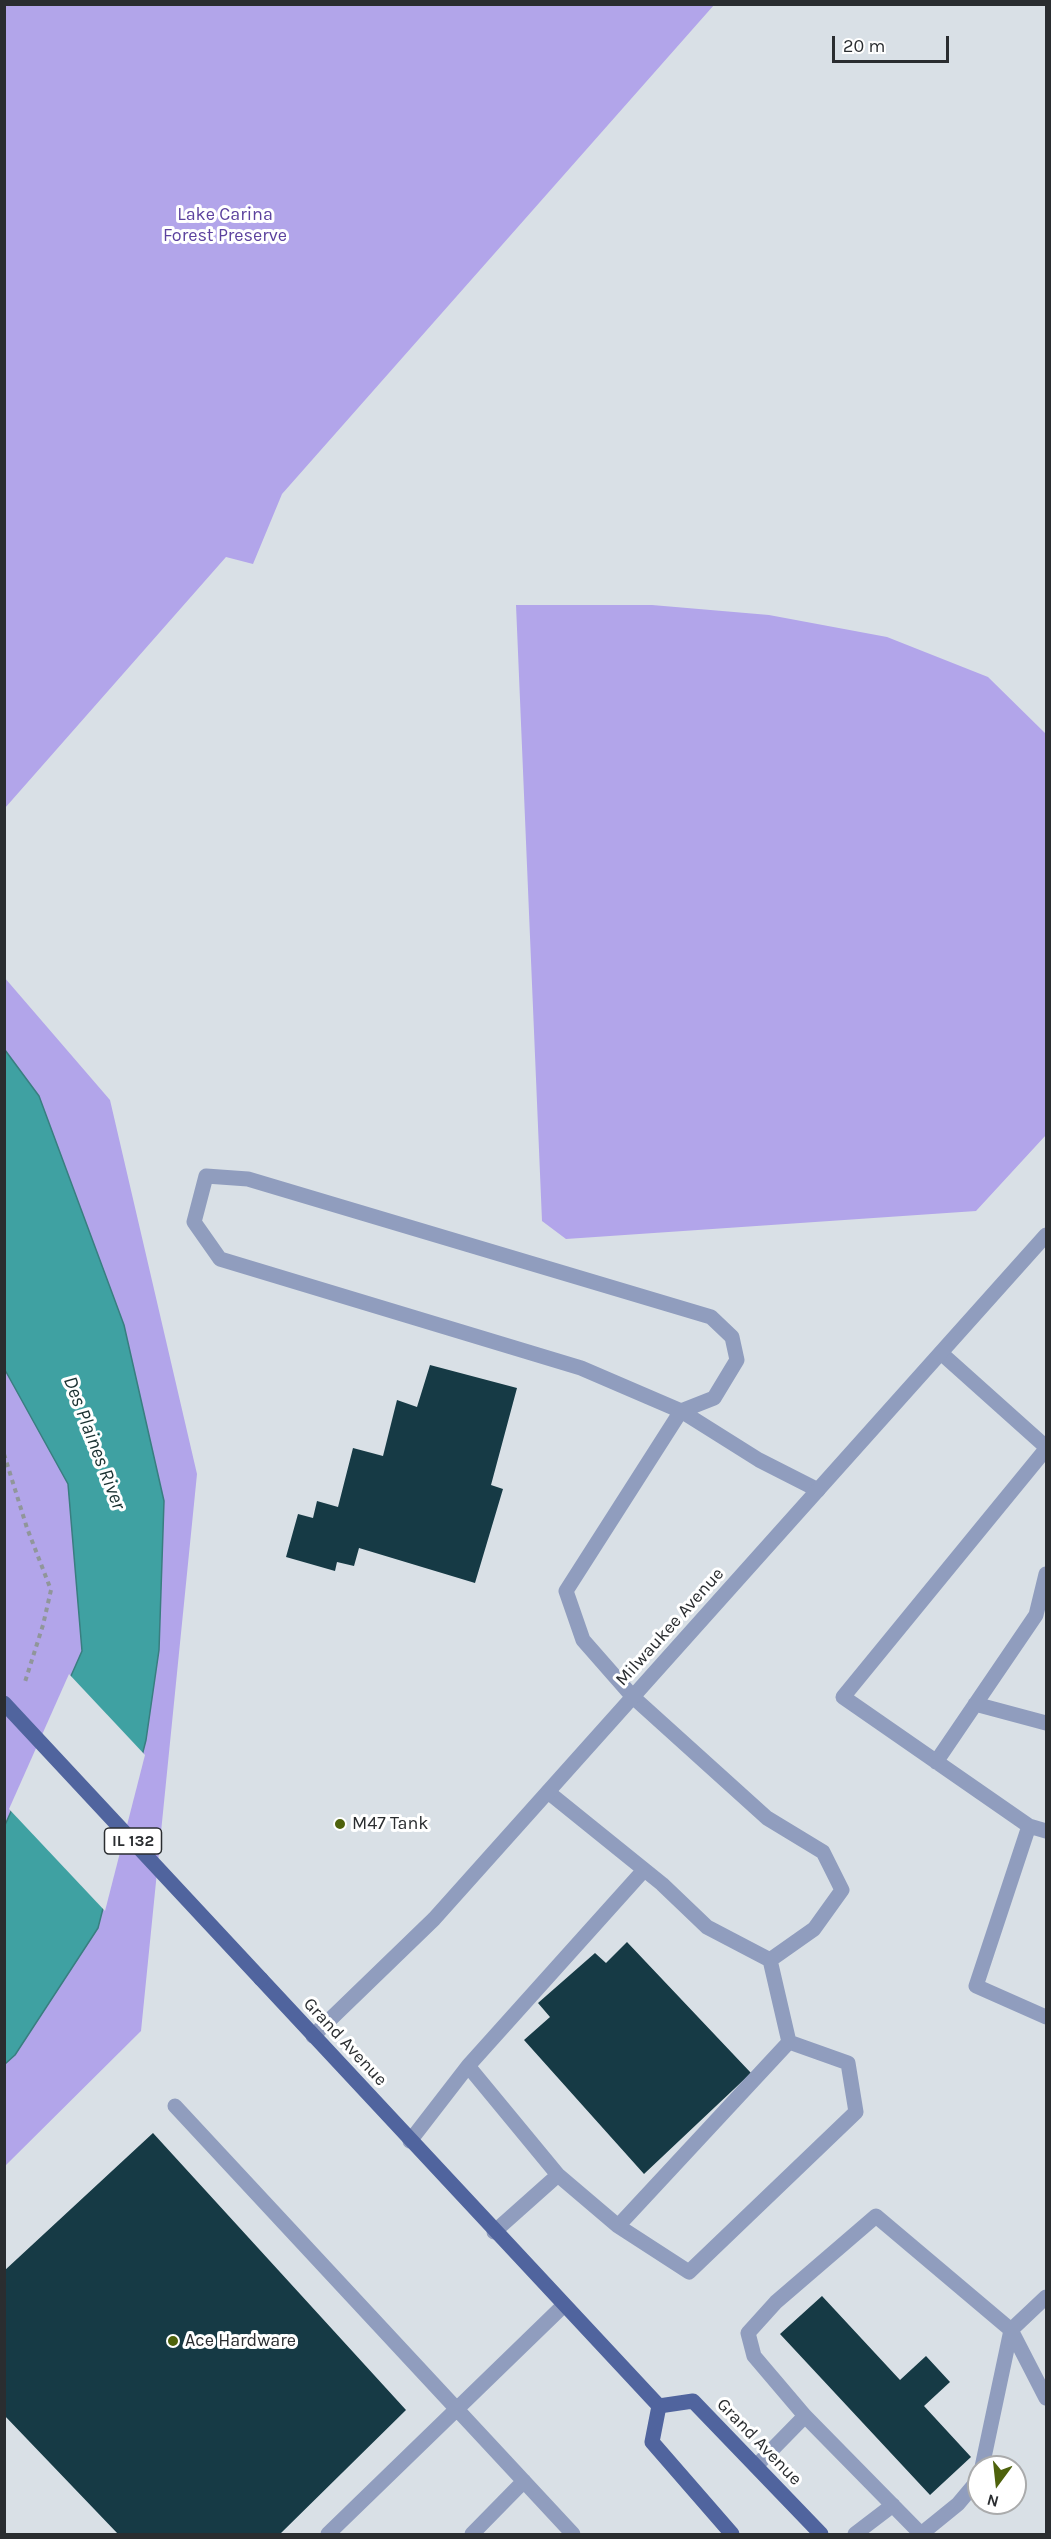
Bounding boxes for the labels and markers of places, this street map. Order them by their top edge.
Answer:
place label: M47 Tank [352,1813,428,1835]
marker: M47 Tank [333,1817,347,1831]
place label: Ace Hardware [185,2330,296,2352]
marker: Ace Hardware [166,2334,180,2348]

